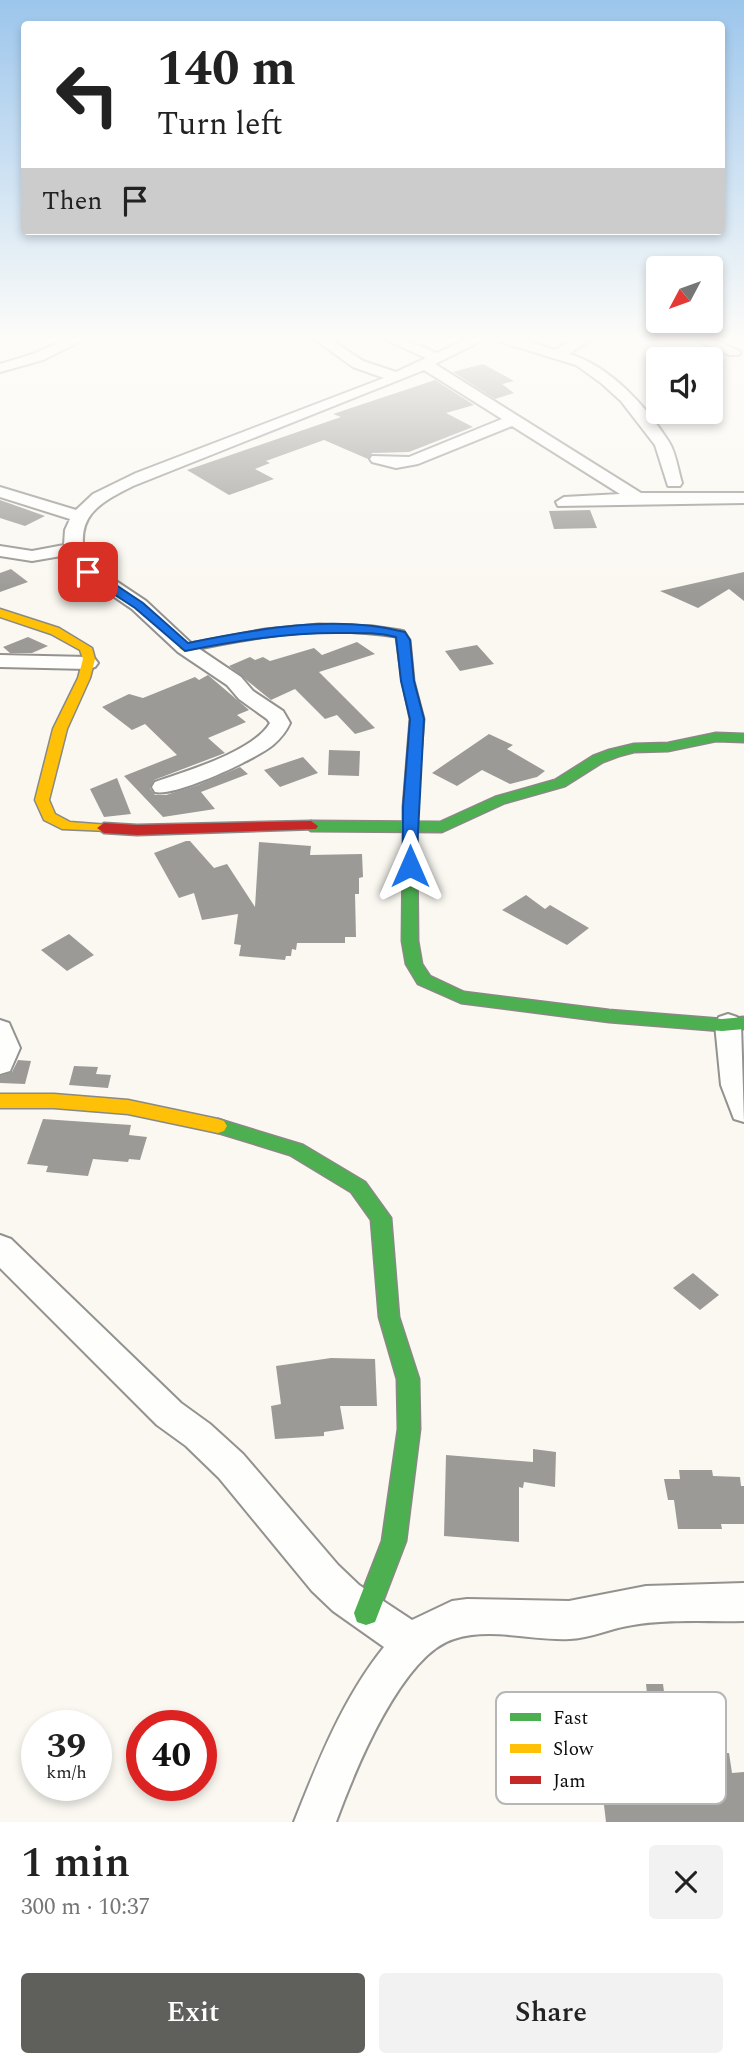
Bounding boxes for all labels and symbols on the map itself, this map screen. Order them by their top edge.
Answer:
north arrow [646,256,723,332]
pin [58,542,118,602]
position arrow [373,829,447,903]
legend [496,1692,726,1804]
text: Fast [553,1704,589,1733]
speed limit sign: 40 [126,1710,217,1801]
text: Slow [553,1735,594,1764]
text: Jam [553,1767,585,1796]

